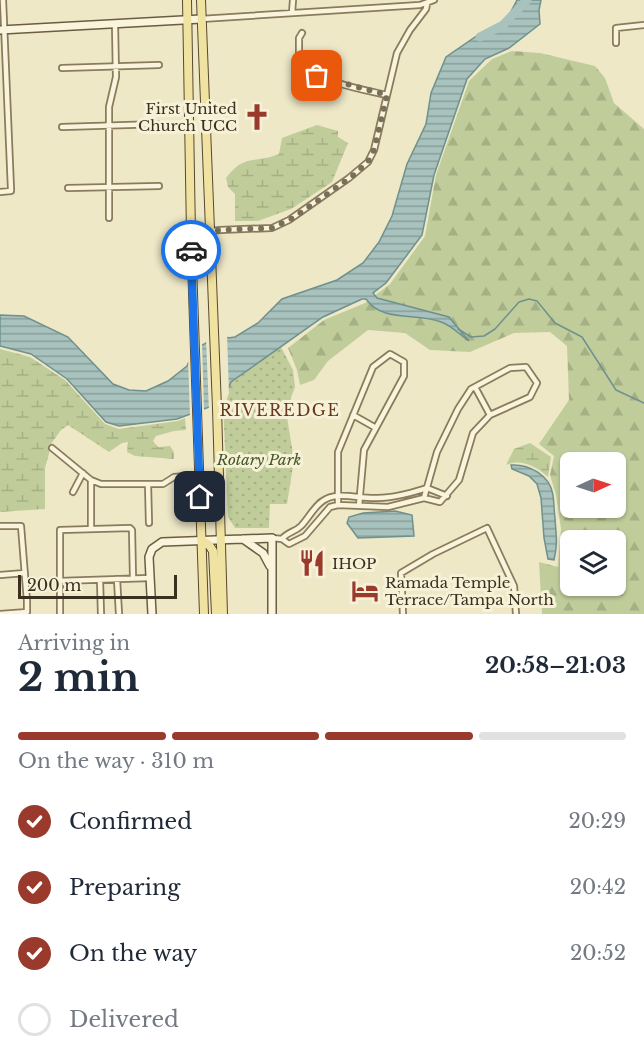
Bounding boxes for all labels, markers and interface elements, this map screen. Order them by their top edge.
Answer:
pin [291,50,342,101]
icon: bag [300,59,333,92]
place label: First United Church UCC [138,99,237,135]
church icon: First United Church UCC [242,102,272,132]
courier [161,220,221,280]
icon: car [175,234,208,267]
district label: RIVEREDGE [220,400,340,420]
park label: Rotary Park [216,450,301,469]
north arrow [560,452,626,518]
map controls [560,452,626,596]
pin [174,471,225,522]
icon: home [183,480,216,513]
button: layers [560,530,626,596]
restaurant icon: IHOP [297,548,327,578]
place label: IHOP [332,554,376,573]
scale bar [18,572,177,600]
place label: Ramada Temple Terrace/Tampa North [385,573,554,609]
text: 200 m [27,575,81,595]
hotel icon: Ramada Temple Terrace/Tampa North [350,576,380,606]
text: Arriving in [18,631,130,655]
text: 20:58–21:03 [485,652,626,679]
text: 2 min [18,653,139,702]
text: On the way · 310 m [18,749,214,773]
icon: check [18,805,51,838]
text: Confirmed [69,808,192,835]
text: 20:29 [569,809,626,833]
icon: check [18,871,51,904]
text: Preparing [69,874,180,901]
text: 20:42 [570,875,626,899]
icon: check [18,937,51,970]
text: On the way [69,940,197,967]
text: 20:52 [570,941,626,965]
text: Delivered [69,1006,179,1033]

